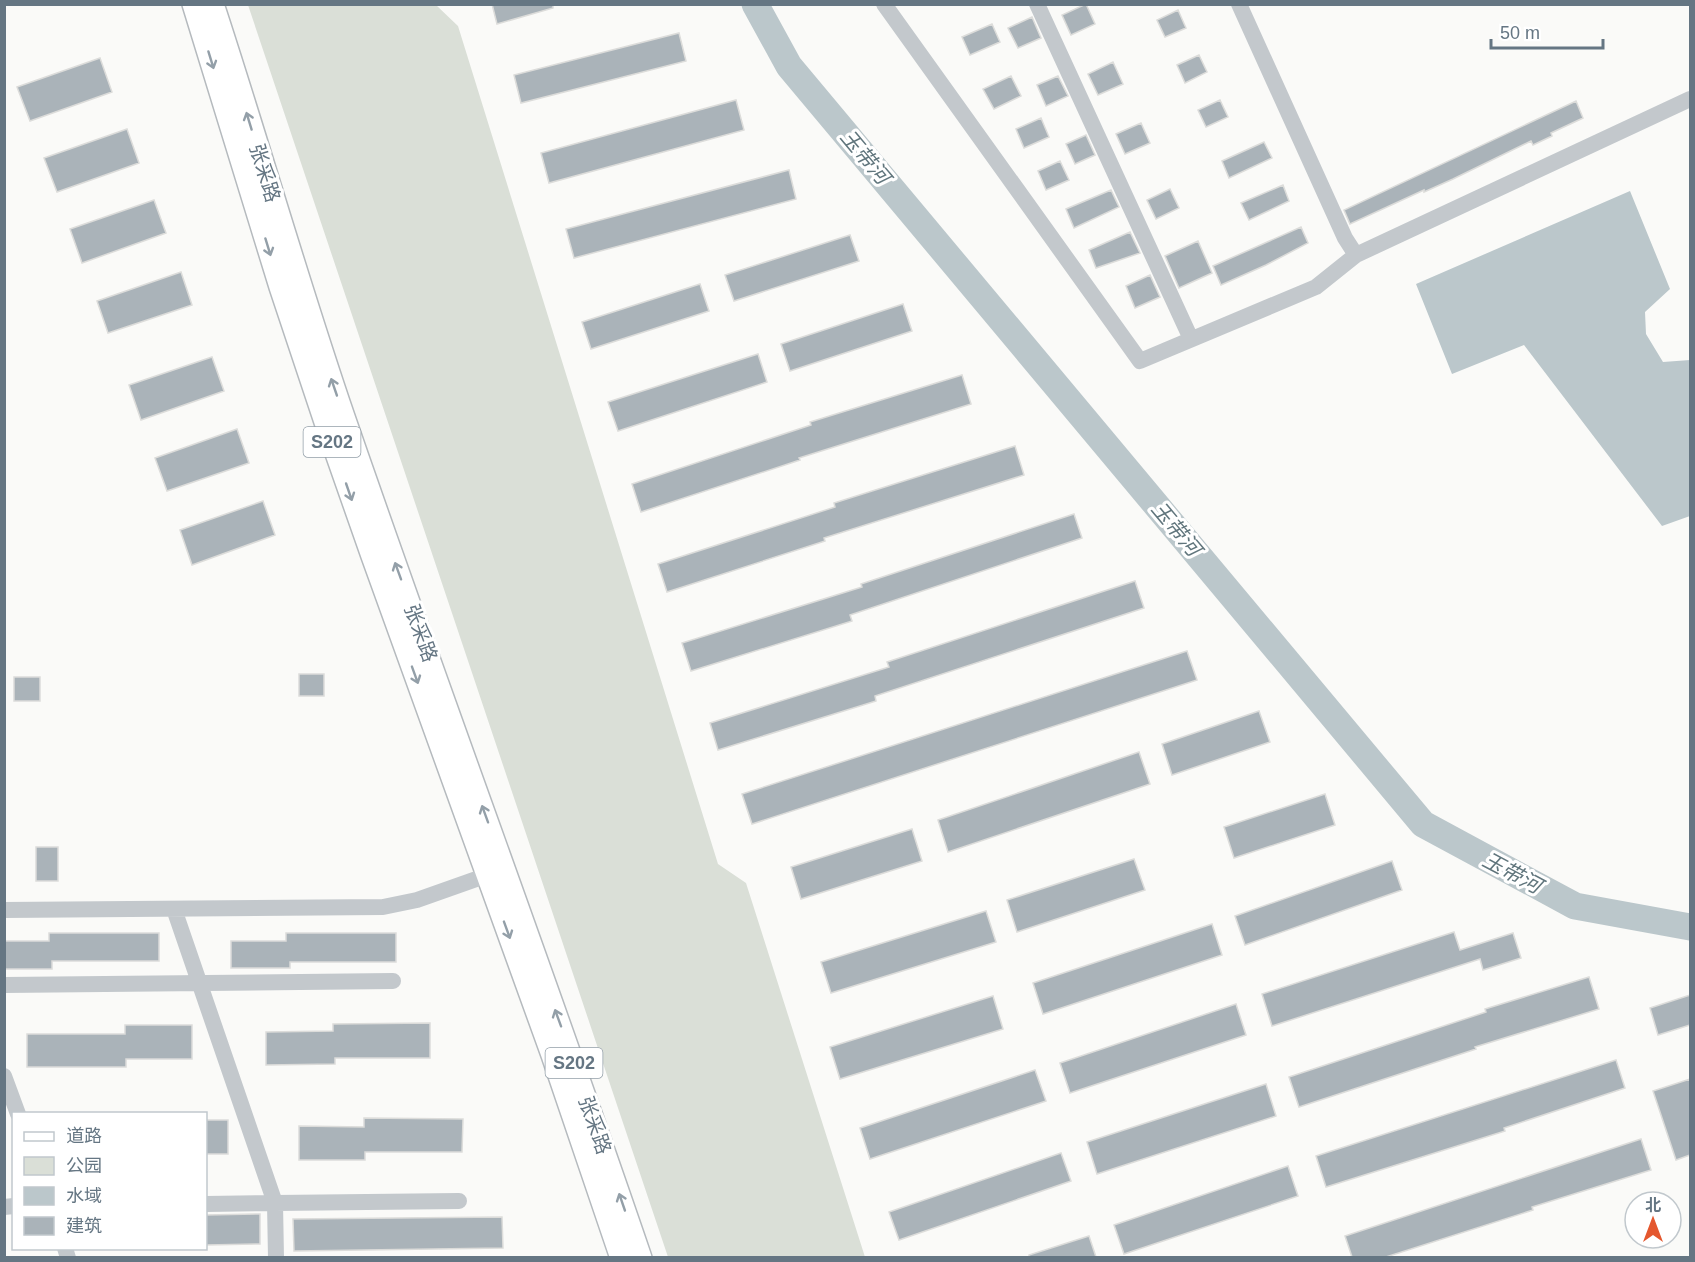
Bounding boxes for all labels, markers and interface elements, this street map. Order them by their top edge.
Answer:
scale bar [1491,12,1604,50]
text: 50 m [1500,23,1540,43]
one-way arrow [206,50,217,69]
one-way arrow [243,112,254,131]
water label: 玉带河 [836,125,897,191]
street label: 张采路 [246,141,284,205]
one-way arrow [263,237,274,256]
one-way arrow [327,378,338,397]
road number: S202 [304,427,360,457]
one-way arrow [345,482,356,501]
water label: 玉带河 [1147,497,1208,563]
one-way arrow [392,562,403,580]
street label: 张采路 [400,601,442,665]
one-way arrow [410,665,421,684]
one-way arrow [478,805,489,824]
water label: 玉带河 [1479,848,1549,899]
one-way arrow [502,920,513,939]
one-way arrow [552,1009,563,1028]
road number: S202 [546,1048,602,1078]
street label: 张采路 [575,1093,615,1157]
legend [12,1112,207,1250]
text: 道路 [66,1126,102,1146]
text: 公园 [66,1156,102,1176]
text: 水域 [66,1186,102,1206]
north arrow [1623,1190,1683,1250]
one-way arrow [615,1193,626,1212]
text: 北 [1645,1197,1661,1214]
text: 建筑 [66,1216,102,1236]

